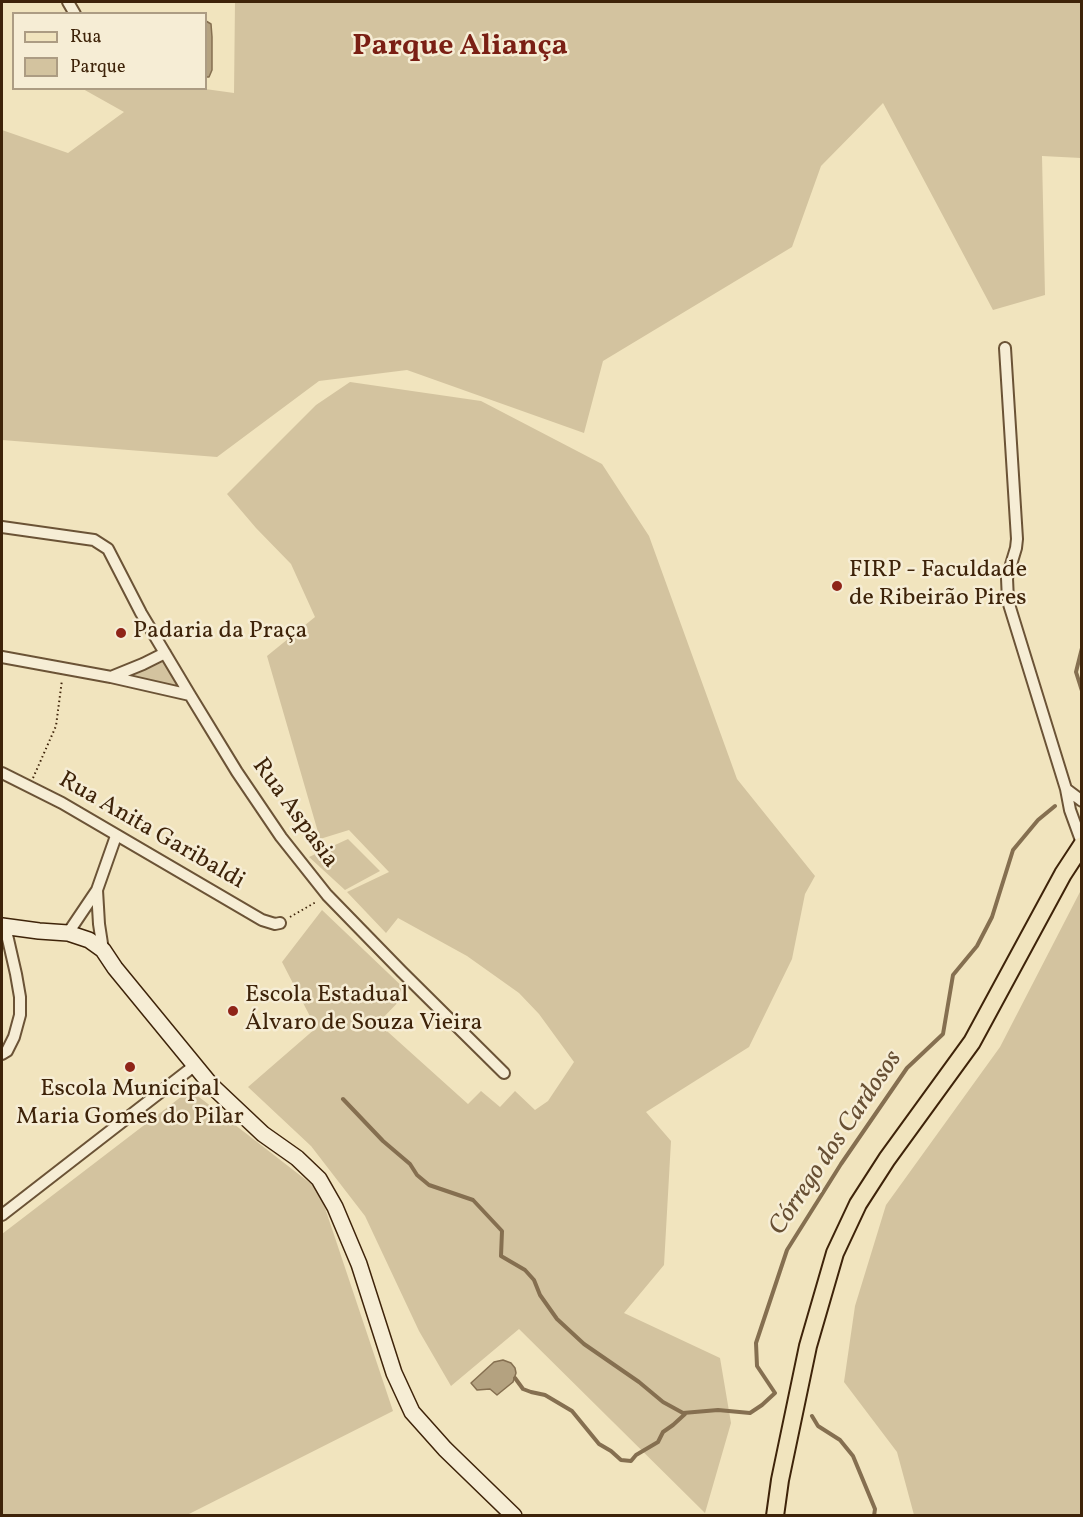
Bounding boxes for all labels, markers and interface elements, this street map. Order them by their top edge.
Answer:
legend [12,12,207,90]
text: Rua [70,25,101,50]
district label: Parque Aliança [352,30,568,66]
text: Parque [70,55,125,80]
place label: FIRP - Faculdade de Ribeirão Pires [849,558,1027,614]
marker: FIRP - Faculdade de Ribeirão Pires [830,579,844,593]
place label: Padaria da Praça [133,619,307,647]
marker: Padaria da Praça [114,626,128,640]
street label: Rua Aspasia [244,753,344,875]
street label: Rua Anita Garibaldi [53,767,249,897]
place label: Escola Estadual Álvaro de Souza Vieira [245,983,482,1039]
marker: Escola Estadual Álvaro de Souza Vieira [226,1004,240,1018]
water label: Córrego dos Cardosos [764,1046,910,1242]
marker: Escola Municipal Maria Gomes do Pilar [123,1060,137,1074]
place label: Escola Municipal Maria Gomes do Pilar [16,1077,244,1133]

